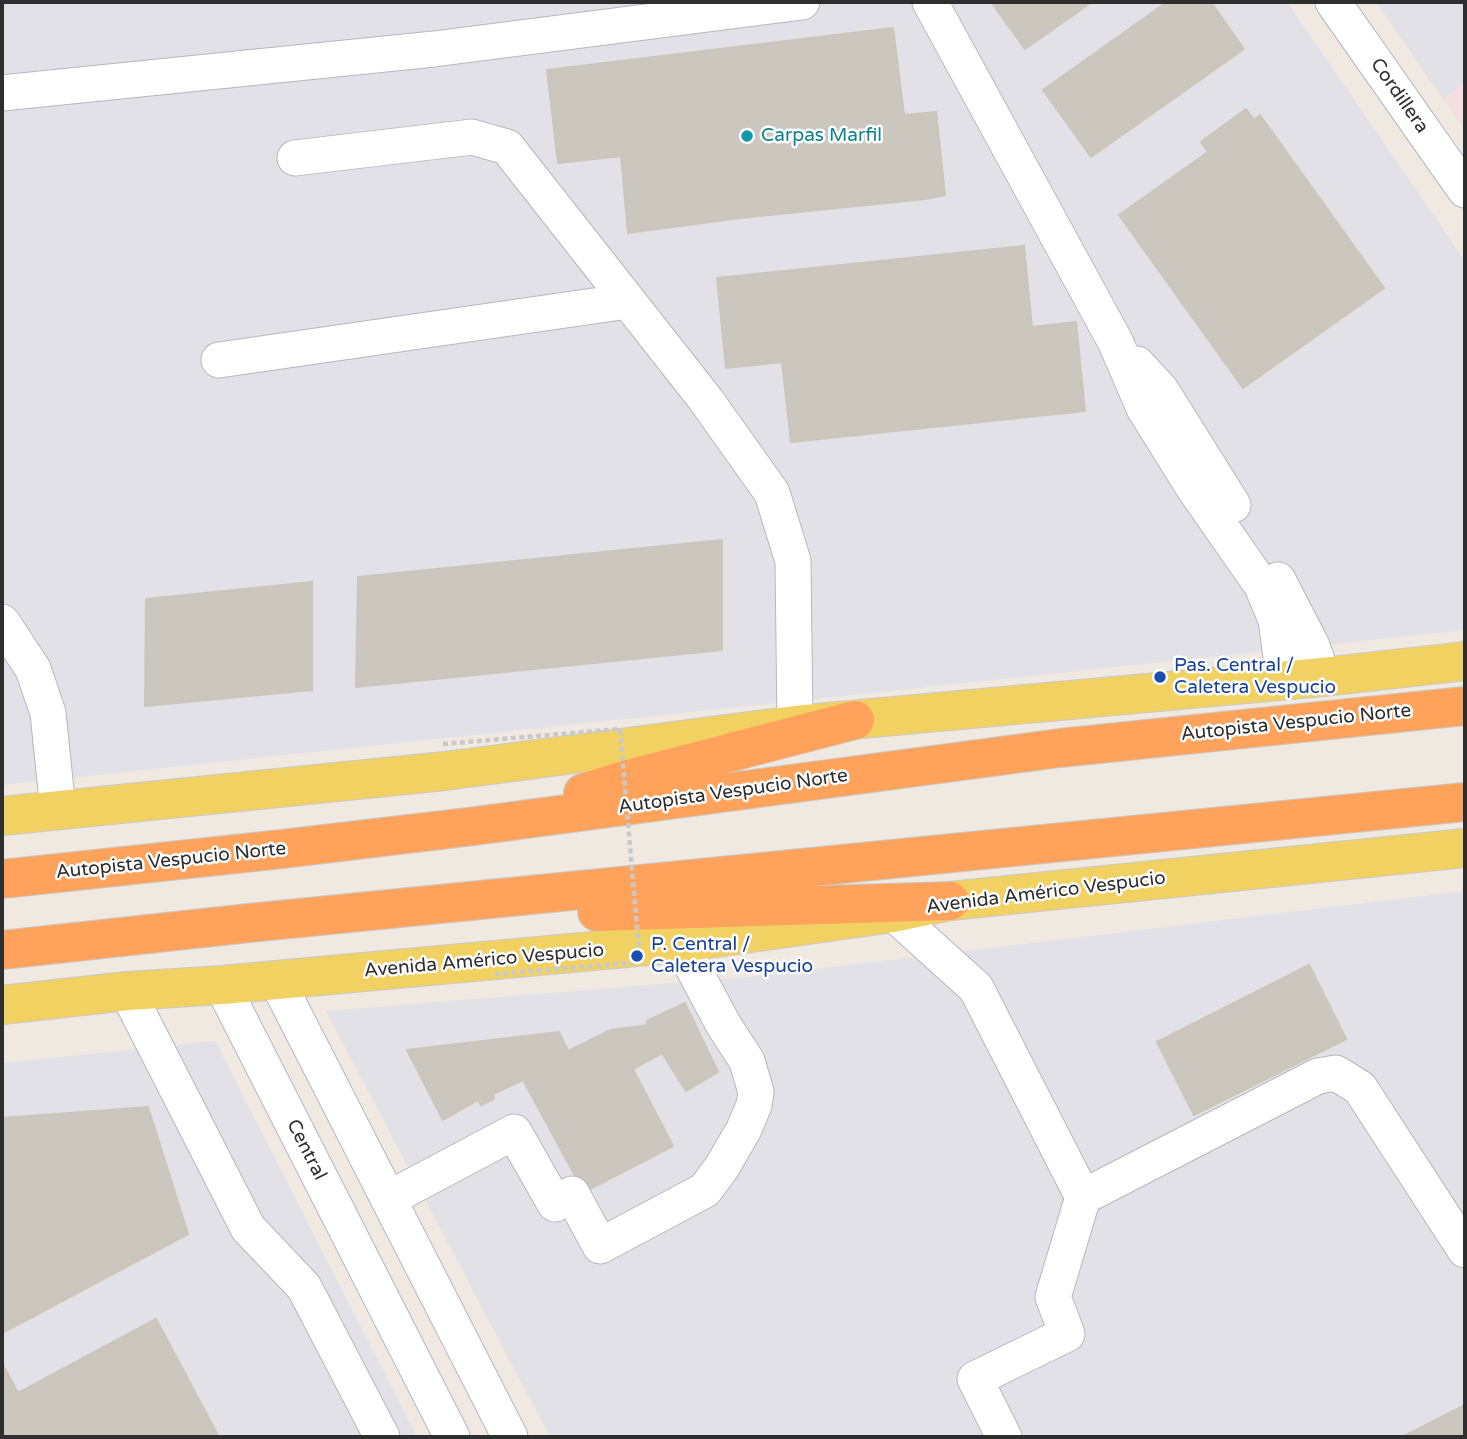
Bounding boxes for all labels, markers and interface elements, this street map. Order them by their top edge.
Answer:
street label: Cordillera [1365,54,1433,138]
place label: Carpas Marfil [761,125,882,147]
marker: Carpas Marfil [739,128,755,144]
place label: Pas. Central / Caletera Vespucio [1174,655,1336,699]
marker: Pas. Central / Caletera Vespucio [1152,669,1168,685]
street label: Autopista Vespucio Norte [1180,700,1412,746]
street label: Autopista Vespucio Norte [617,765,849,819]
street label: Autopista Vespucio Norte [55,838,287,884]
street label: Avenida Américo Vespucio [925,867,1167,919]
place label: P. Central / Caletera Vespucio [651,934,813,978]
street label: Avenida Américo Vespucio [363,939,605,983]
marker: P. Central / Caletera Vespucio [629,948,645,964]
street label: Central [281,1116,331,1184]

